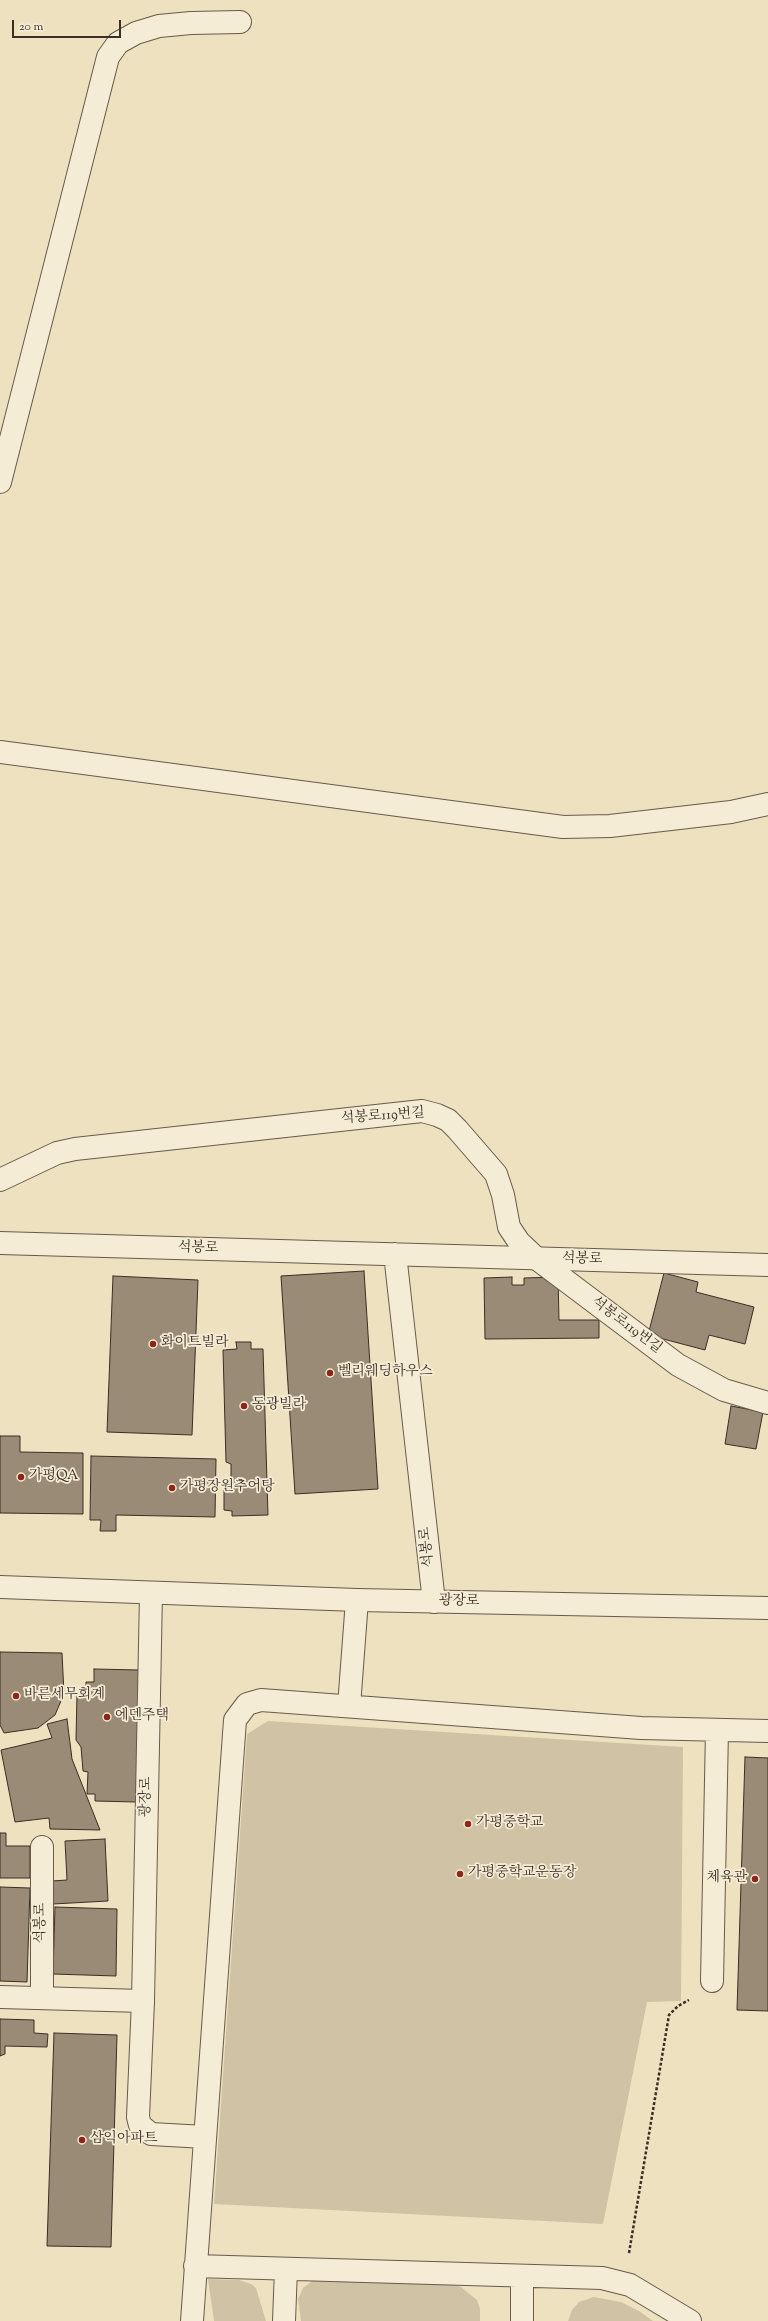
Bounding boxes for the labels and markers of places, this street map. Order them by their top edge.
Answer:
place label: 화이트빌라 [161,1336,229,1352]
marker: 화이트빌라 [148,1339,158,1349]
place label: 벨리웨딩하우스 [338,1365,433,1381]
marker: 벨리웨딩하우스 [325,1368,335,1378]
place label: 동광빌라 [252,1398,306,1414]
marker: 동광빌라 [239,1401,249,1411]
place label: 가평QA [29,1469,78,1485]
marker: 가평QA [16,1472,26,1482]
place label: 가평장원추어탕 [180,1480,275,1496]
marker: 가평장원추어탕 [167,1483,177,1493]
place label: 바른세무회계 [24,1688,105,1704]
marker: 바른세무회계 [11,1691,21,1701]
place label: 에덴주택 [115,1709,169,1725]
marker: 에덴주택 [102,1712,112,1722]
place label: 가평중학교 [476,1816,544,1832]
marker: 가평중학교 [463,1819,473,1829]
place label: 가평중학교운동장 [468,1866,576,1882]
marker: 가평중학교운동장 [455,1869,465,1879]
place label: 체육관 [706,1871,747,1887]
marker: 체육관 [750,1874,760,1884]
place label: 삼익아파트 [90,2132,158,2148]
marker: 삼익아파트 [77,2135,87,2145]

